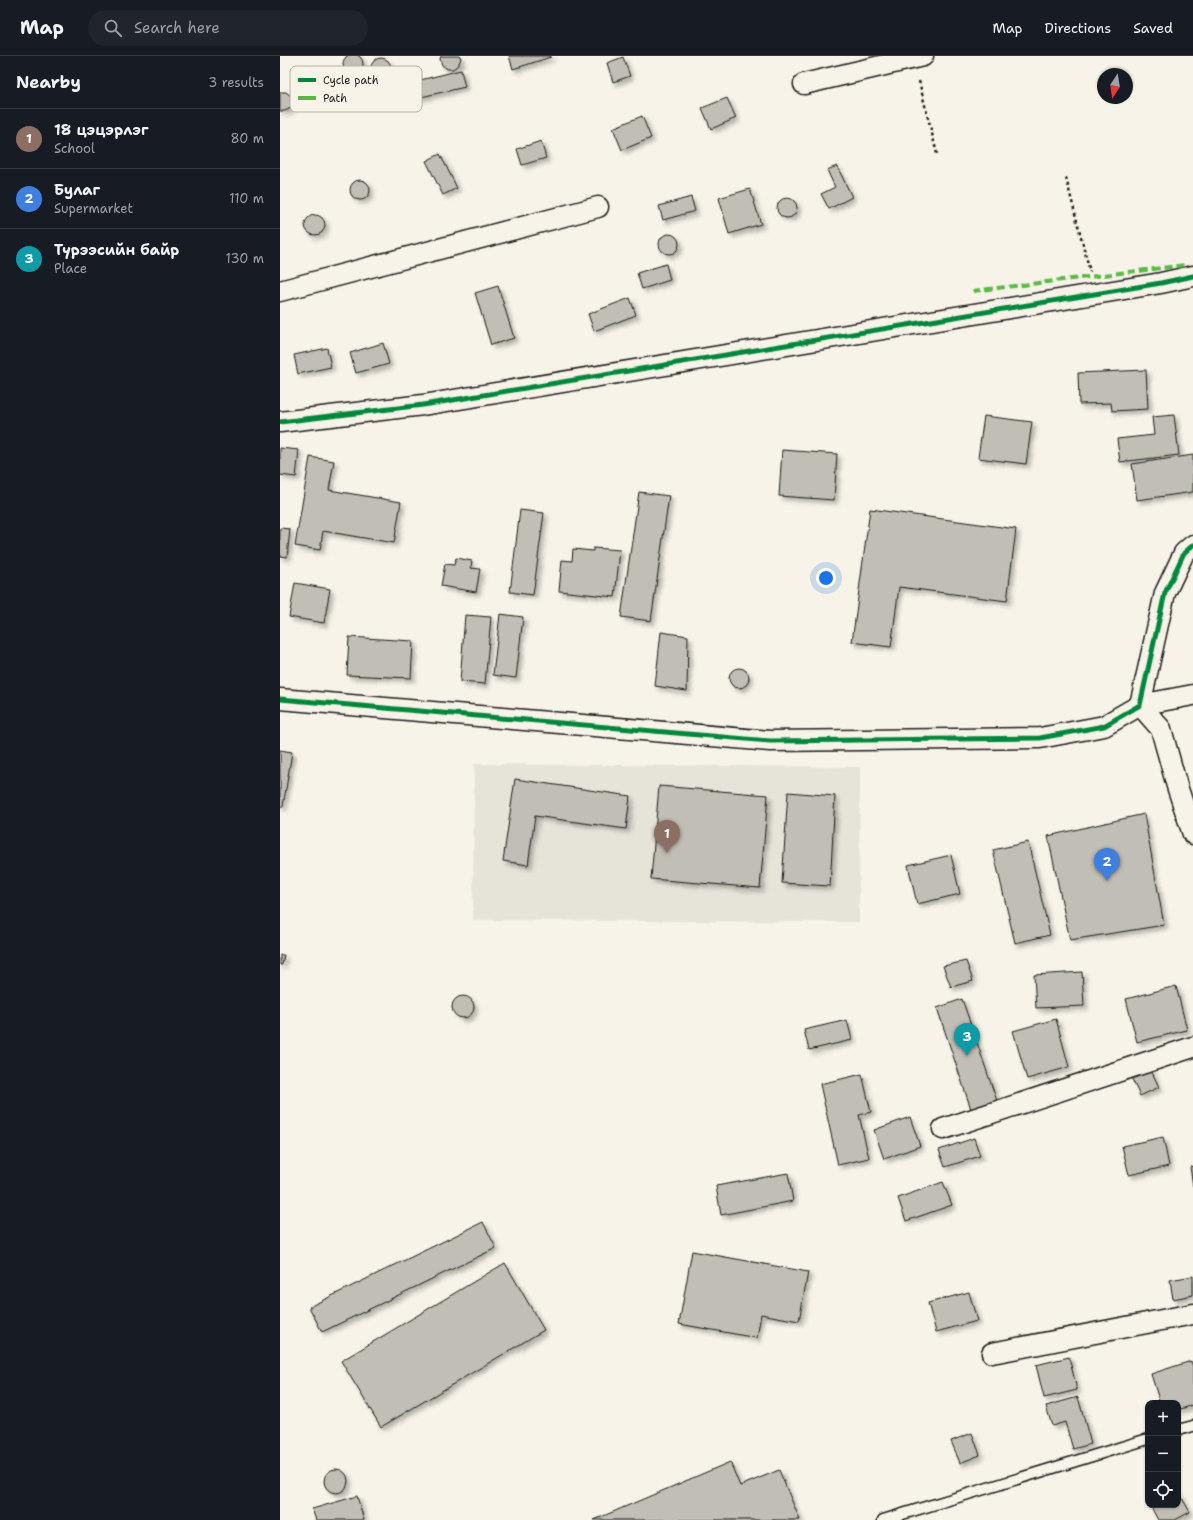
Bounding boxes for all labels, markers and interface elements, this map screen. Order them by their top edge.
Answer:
search box [88,10,368,46]
text: Map [20,15,64,40]
icon: search [102,17,124,39]
text: Search here [134,18,220,38]
text: Map [993,19,1023,37]
text: Directions [1045,19,1111,37]
text: Saved [1133,19,1173,37]
legend [290,66,422,112]
north arrow [1097,68,1133,104]
text: Nearby [16,71,81,93]
text: Cycle path [323,73,379,88]
text: 3 results [208,74,264,91]
text: Path [323,91,347,106]
text: 18 цэцэрлэг [54,120,149,140]
text: 1 [26,130,32,147]
text: 80 m [230,130,264,147]
text: School [54,140,95,157]
text: Булаг [54,180,100,200]
text: 2 [24,190,34,207]
text: 110 m [229,190,264,207]
text: Supermarket [54,200,133,217]
text: Түрээсийн байр [54,240,179,260]
text: 3 [24,250,34,267]
text: 130 m [226,250,264,267]
text: Place [54,260,87,277]
your location [816,568,836,588]
pin: 1 [654,820,680,853]
pin: 2 [1094,848,1120,881]
pin: 3 [954,1023,980,1056]
map controls [1145,1400,1181,1508]
button: + [1145,1400,1181,1436]
button: − [1145,1436,1181,1472]
button: locate [1145,1472,1181,1508]

